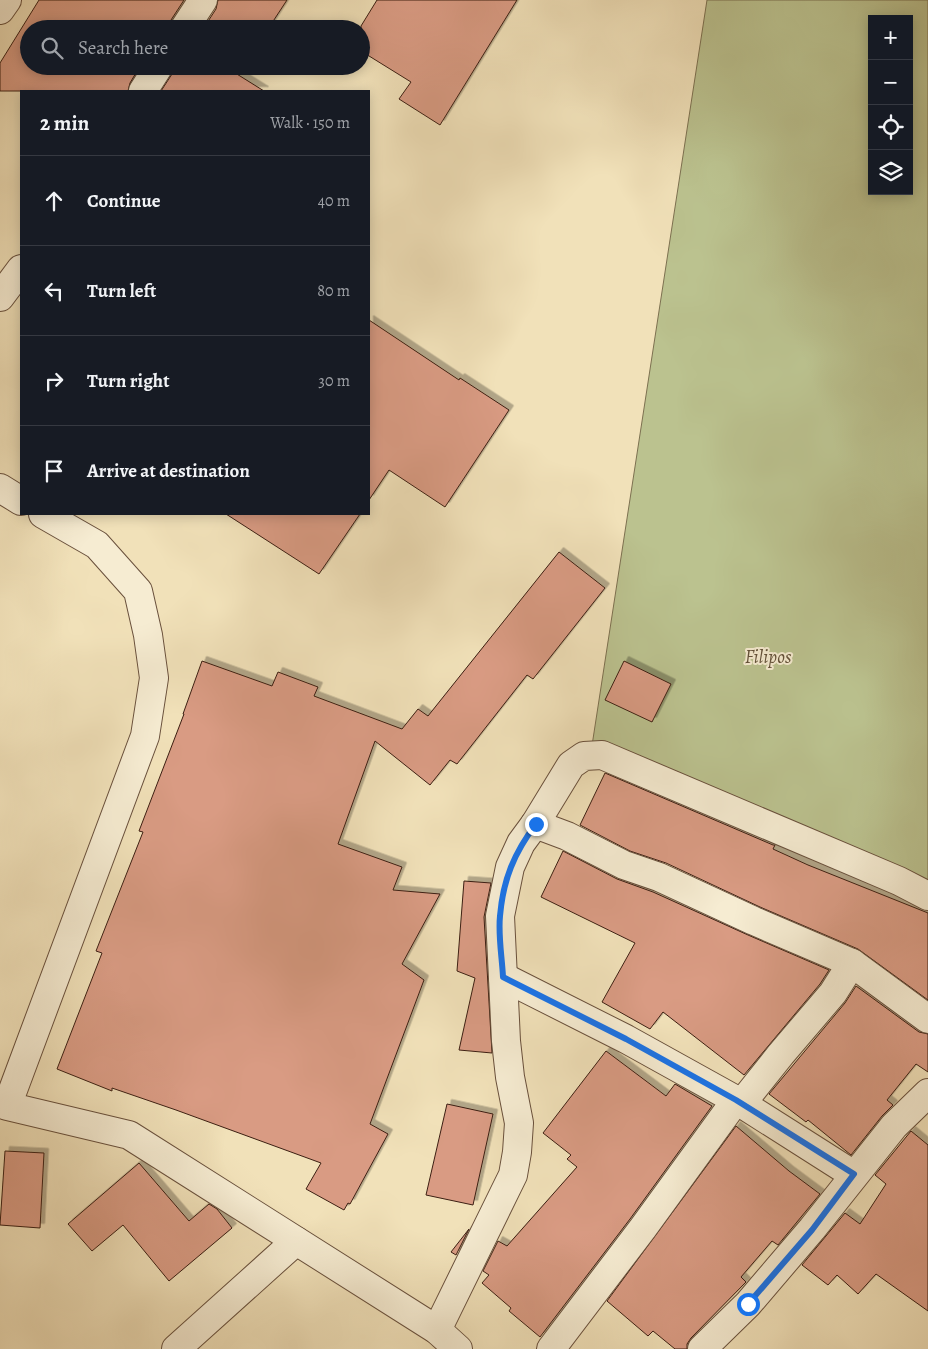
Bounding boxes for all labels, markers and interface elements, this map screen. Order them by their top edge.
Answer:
map controls [868,15,913,195]
button: + [868,15,913,60]
search box [20,20,370,75]
icon: search [38,34,66,62]
text: Search here [78,35,168,61]
button: − [868,60,913,105]
button: locate [868,105,913,150]
text: 2 min [40,109,89,137]
text: Walk · 150 m [270,112,350,134]
button: layers [868,150,913,195]
icon: ahead [40,187,68,215]
text: Continue [87,188,161,214]
text: 40 m [318,190,350,212]
icon: left [40,277,68,305]
text: Turn left [87,278,156,304]
text: 80 m [317,280,350,302]
icon: right [40,367,68,395]
text: Turn right [87,368,169,394]
text: 30 m [318,370,350,392]
icon: arrive [40,457,68,485]
text: Arrive at destination [87,458,250,484]
park label: Filipos [745,644,792,670]
route end [525,813,548,836]
route start [737,1293,760,1316]

